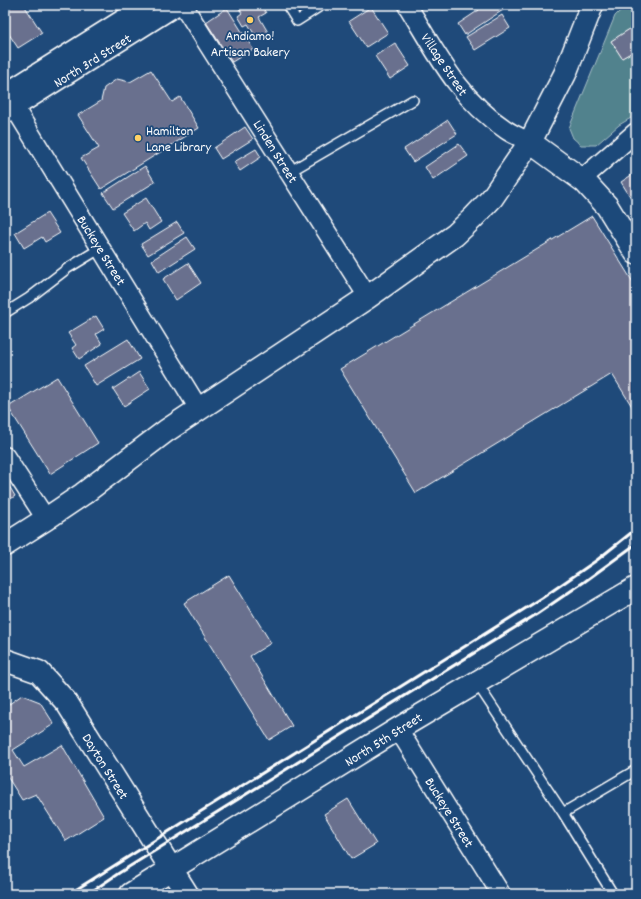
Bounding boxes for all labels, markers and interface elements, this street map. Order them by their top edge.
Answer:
marker: Andiamo! Artisan Bakery [245,15,255,25]
place label: Andiamo! Artisan Bakery [211,27,290,63]
street label: North 3rd Street [50,30,136,94]
street label: Village Street [415,30,472,101]
street label: Linden Street [247,117,302,188]
place label: Hamilton Lane Library [146,122,211,158]
marker: Hamilton Lane Library [133,133,143,143]
street label: Buckeye Street [71,212,130,290]
street label: North 5th Street [341,709,427,773]
street label: Dayton Street [76,730,133,804]
street label: Buckeye Street [419,774,478,852]

